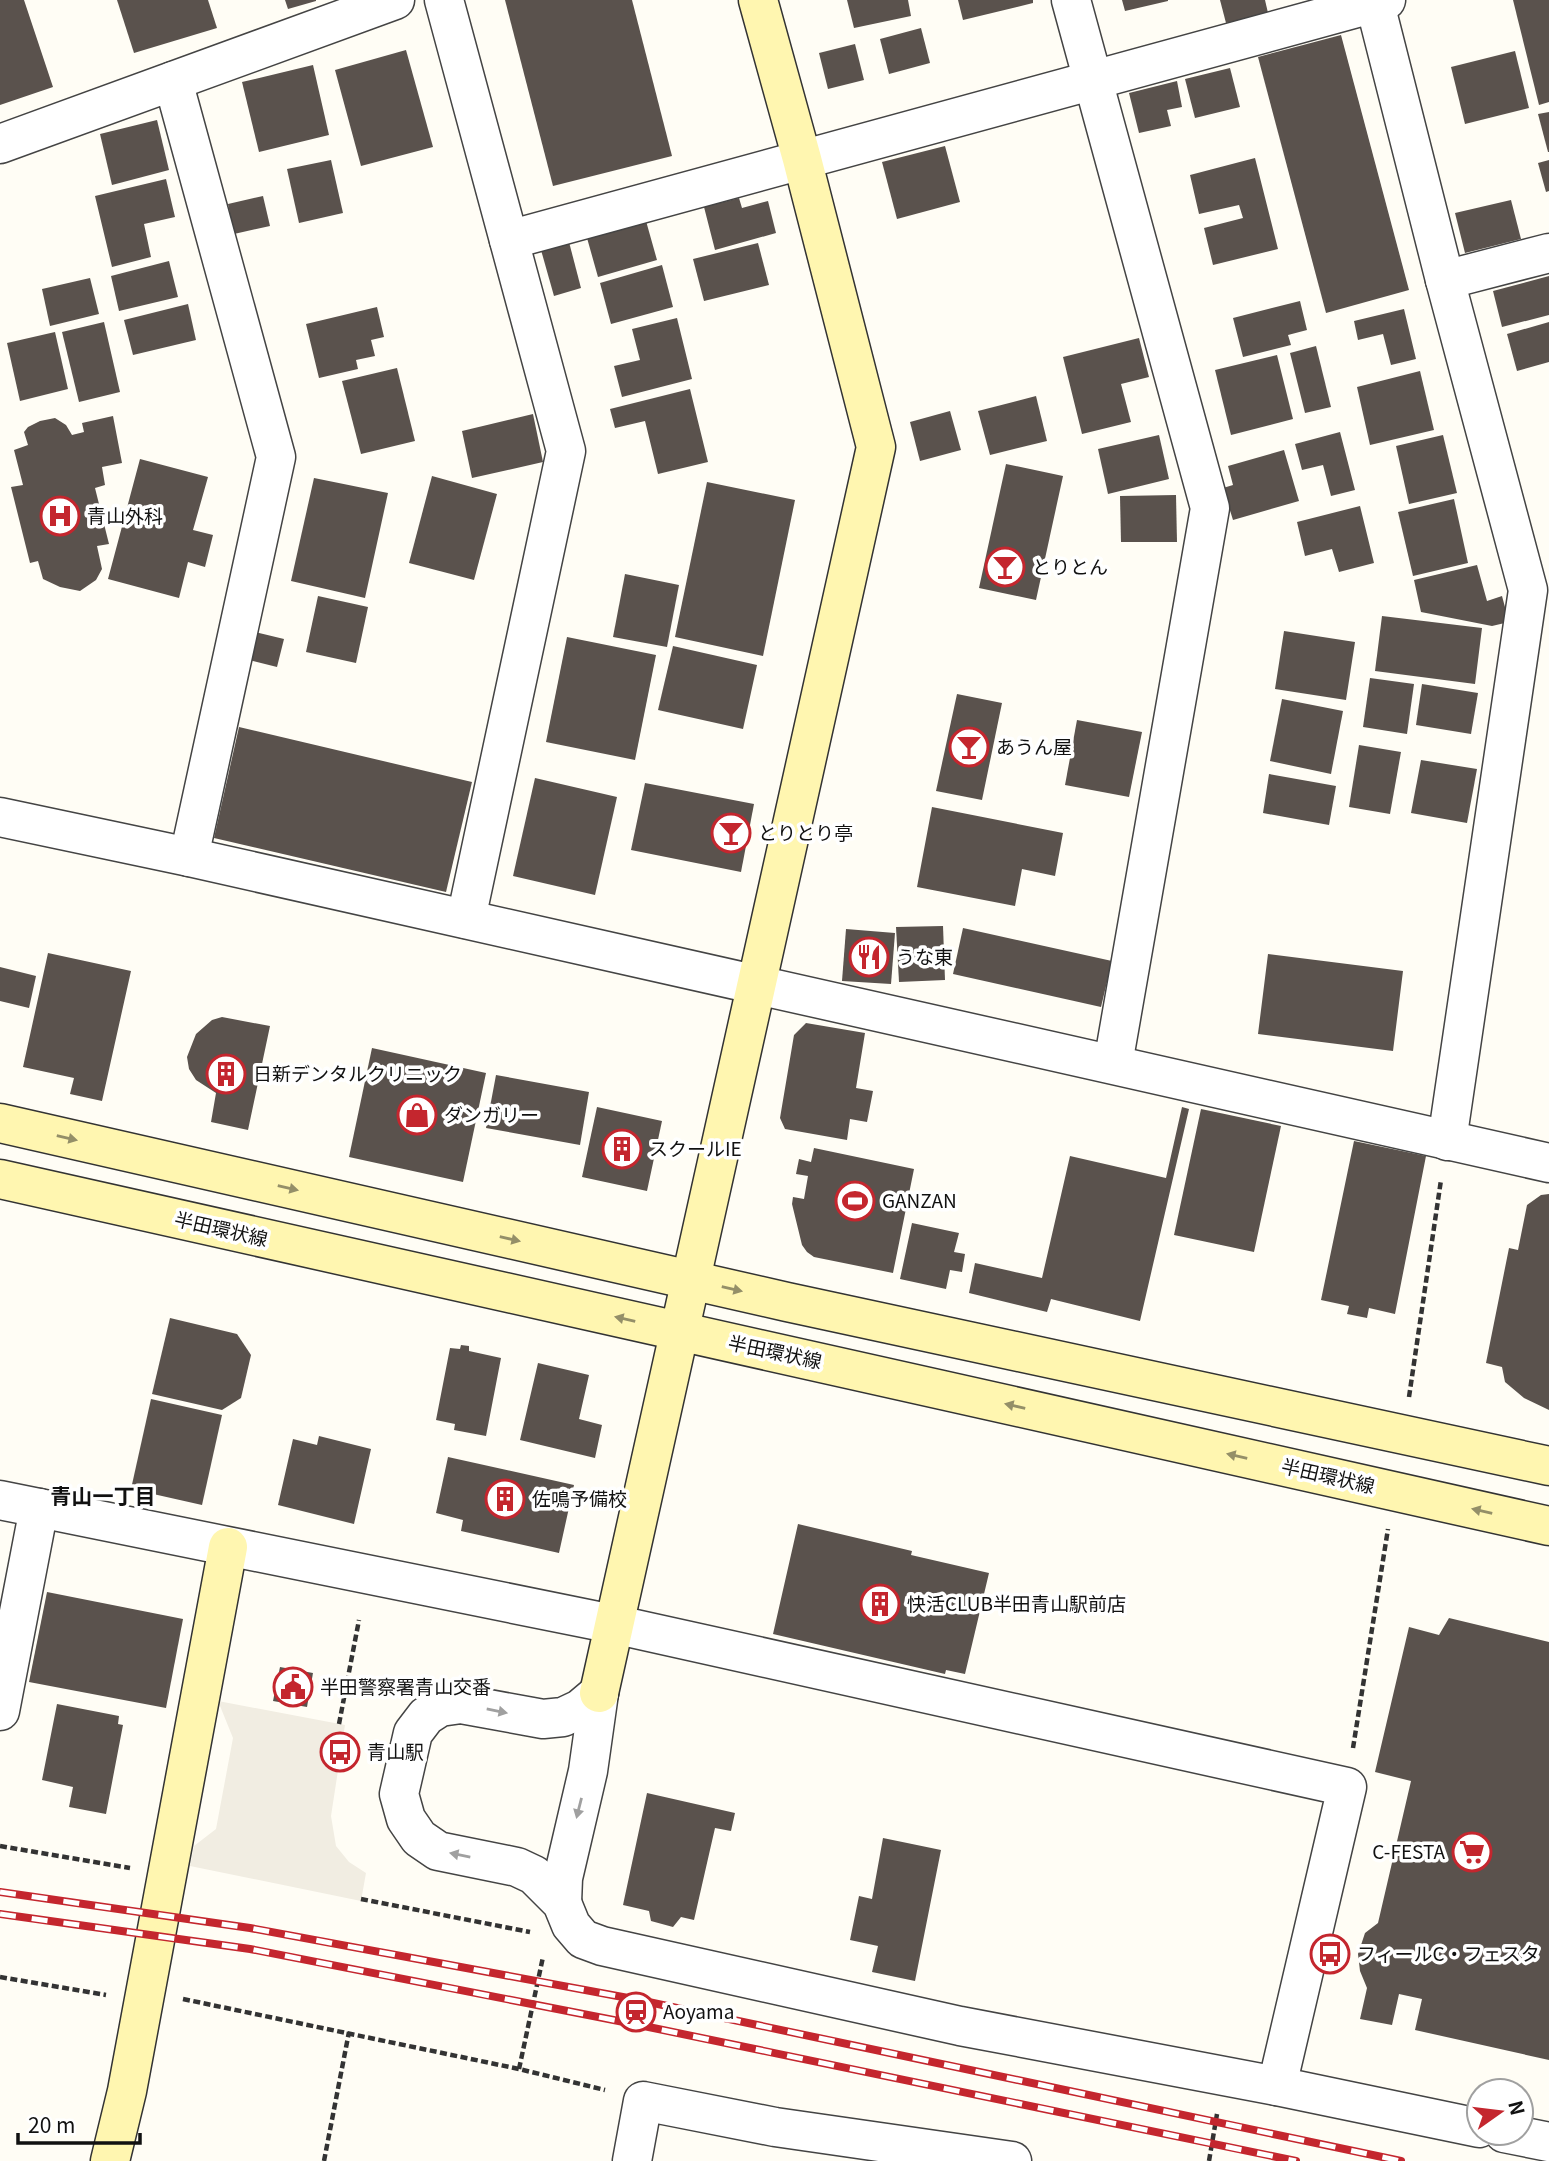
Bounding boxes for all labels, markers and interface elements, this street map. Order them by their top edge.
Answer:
hospital icon: 青山外科 [39,495,81,537]
place label: 青山外科 [87,501,163,528]
bar icon: とりとん [984,546,1026,588]
place label: とりとん [1032,552,1108,579]
bar icon: あうん屋 [948,726,990,768]
place label: あうん屋 [996,732,1072,759]
bar icon: とりとり亭 [710,812,752,854]
place label: とりとり亭 [758,818,853,845]
restaurant icon: うな東 [848,936,890,978]
place label: うな東 [896,942,953,969]
building icon: 日新デンタルクリニック [205,1053,247,1095]
place label: 日新デンタルクリニック [253,1059,462,1086]
shop icon: ダンガリー [396,1094,438,1136]
place label: ダンガリー [444,1100,539,1127]
building icon: スクールIE [601,1128,643,1170]
one-way arrow [56,1133,78,1144]
place label: スクールIE [649,1134,742,1161]
sports icon: GANZAN [834,1180,876,1222]
one-way arrow [277,1183,299,1194]
place label: GANZAN [882,1186,957,1213]
street label: 半田環状線 [172,1204,271,1251]
one-way arrow [499,1233,521,1244]
one-way arrow [721,1284,743,1295]
one-way arrow [614,1313,636,1324]
street label: 半田環状線 [726,1327,825,1374]
one-way arrow [1004,1400,1026,1411]
one-way arrow [1225,1450,1247,1461]
street label: 半田環状線 [1279,1451,1378,1498]
building icon: 佐鳴予備校 [484,1478,526,1520]
district label: 青山一丁目 [51,1480,156,1510]
place label: 佐鳴予備校 [532,1484,627,1511]
one-way arrow [1471,1505,1493,1516]
building icon: 快活CLUB半田青山駅前店 [859,1583,901,1625]
place label: 快活CLUB半田青山駅前店 [907,1589,1126,1616]
public building icon: 半田警察署青山交番 [272,1666,314,1708]
place label: 半田警察署青山交番 [320,1672,491,1699]
one-way arrow [486,1705,508,1716]
bus stop icon: 青山駅 [319,1731,361,1773]
place label: 青山駅 [367,1737,424,1764]
one-way arrow [573,1797,584,1819]
supermarket icon: C-FESTA [1451,1831,1493,1873]
place label: C-FESTA [1372,1837,1445,1864]
one-way arrow [449,1850,471,1861]
bus stop icon: フィールC・フェスタ [1309,1933,1351,1975]
place label: フィールC・フェスタ [1357,1939,1540,1966]
station icon: Aoyama [615,1991,657,2033]
place label: Aoyama [663,1997,734,2024]
north arrow [1465,2077,1535,2147]
text: N [1503,2097,1533,2118]
scale bar [18,2102,140,2146]
text: 20 m [28,2109,75,2139]

